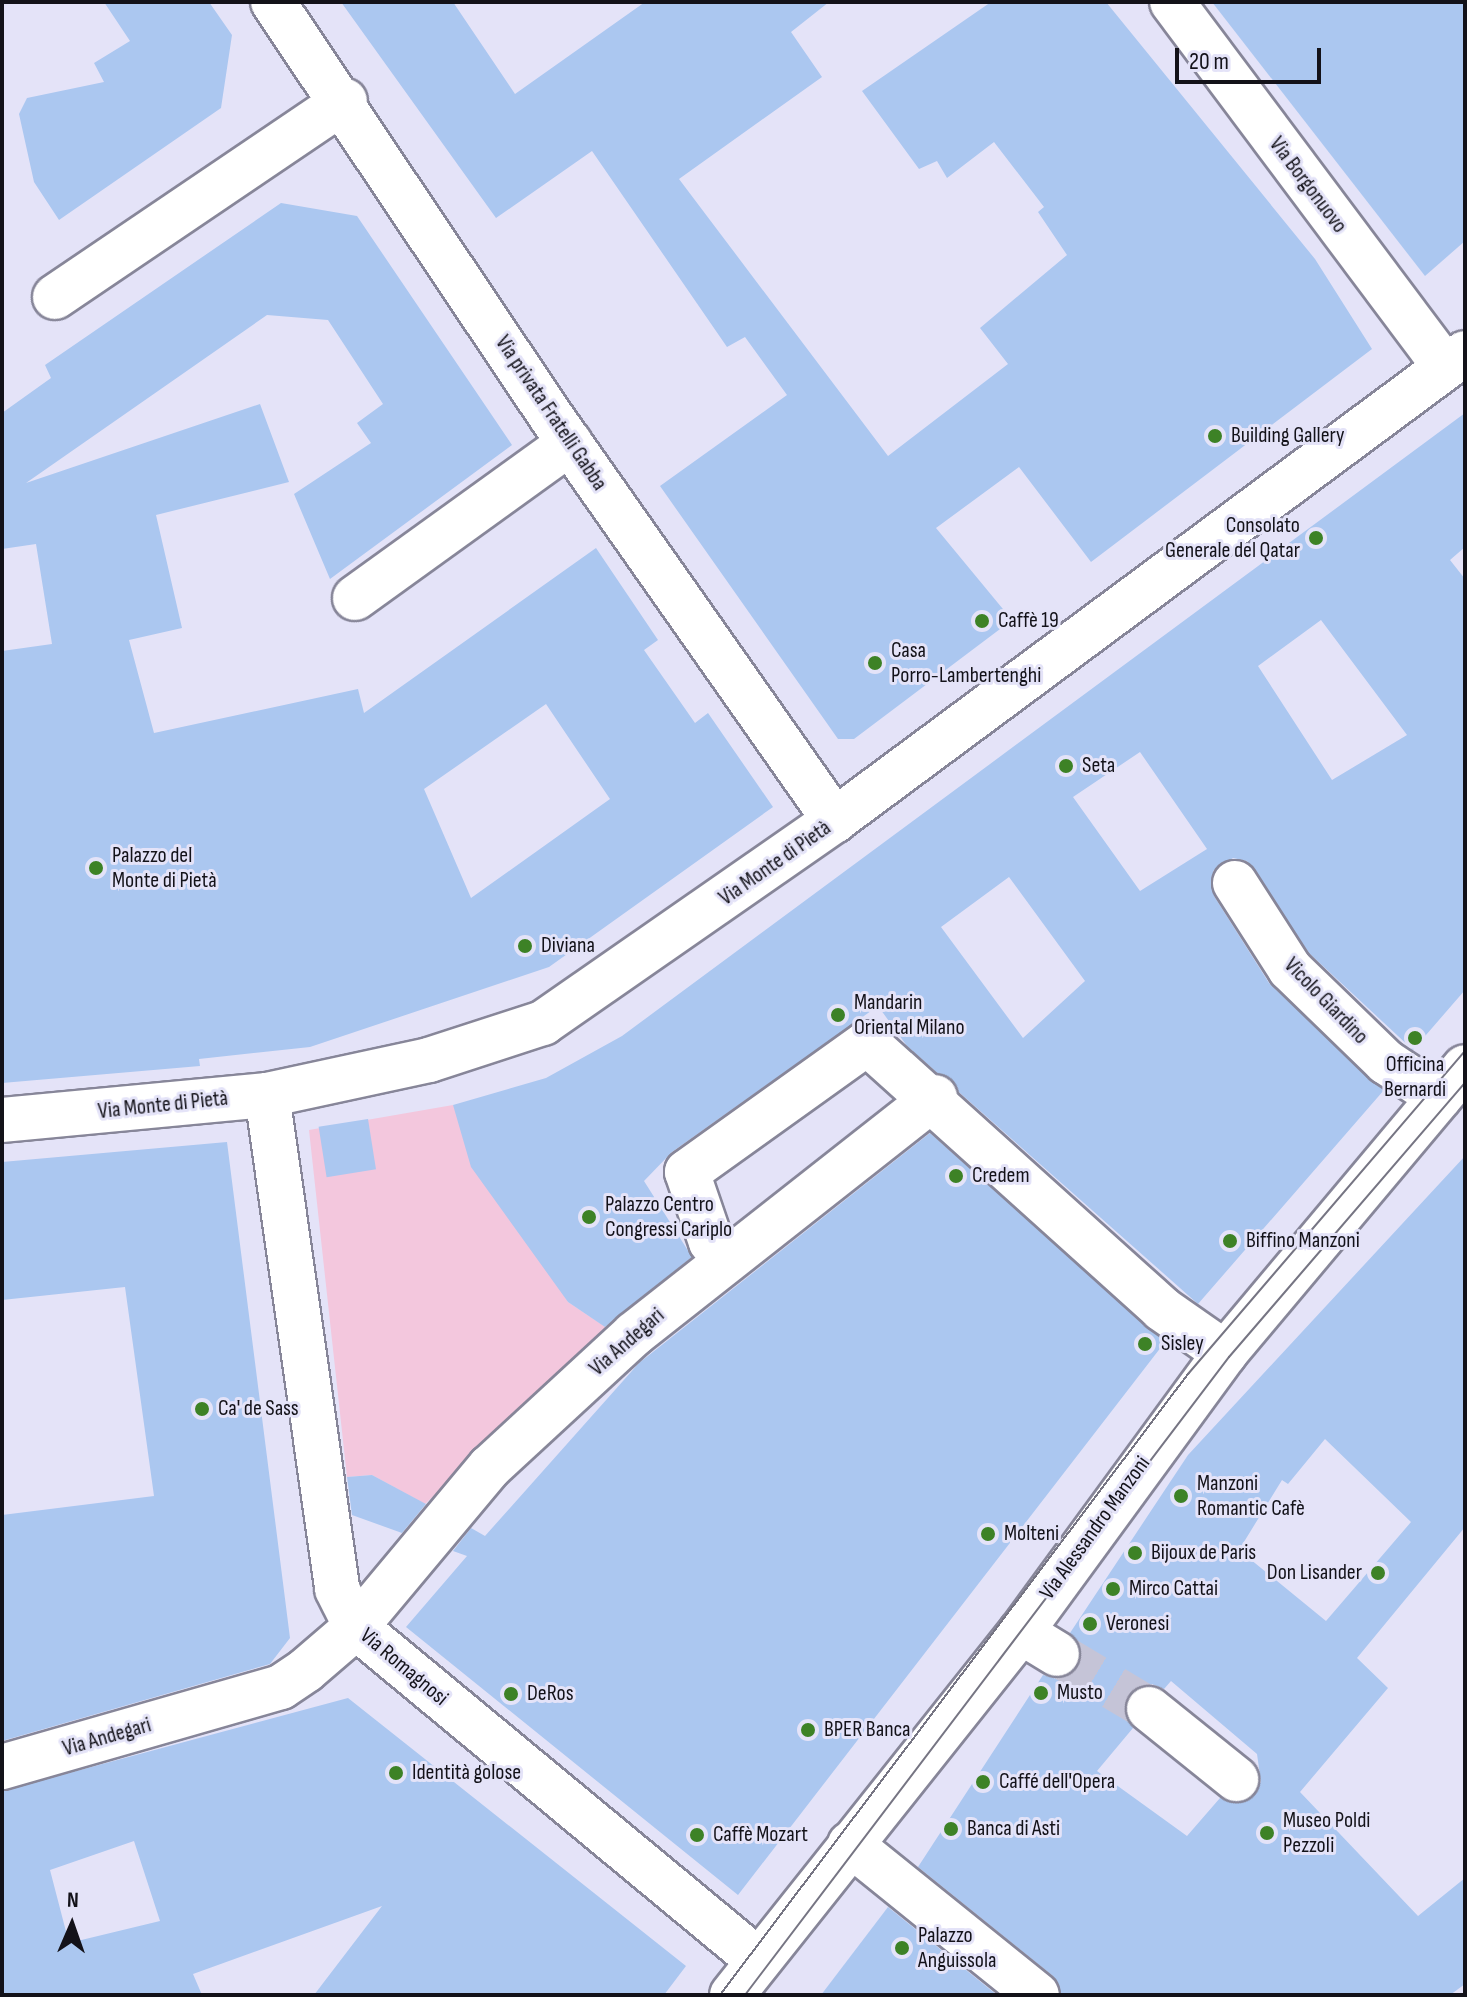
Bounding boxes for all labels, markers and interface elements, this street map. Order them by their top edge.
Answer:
scale bar [1179,32,1325,82]
text: 20 m [1189,47,1229,76]
street label: Via Borgonuovo [1263,132,1353,238]
street label: Via privata Fratelli Gabba [489,331,613,495]
place label: Building Gallery [1231,423,1344,449]
marker: Building Gallery [1206,427,1224,445]
place label: Consolato Generale del Qatar [1165,512,1300,564]
marker: Consolato Generale del Qatar [1307,529,1325,547]
place label: Caffè 19 [998,608,1059,634]
marker: Caffè 19 [973,612,991,630]
place label: Casa Porro-Lambertenghi [891,637,1041,688]
marker: Casa Porro-Lambertenghi [866,654,884,672]
place label: Seta [1082,753,1115,779]
marker: Seta [1057,757,1075,775]
street label: Via Monte di Pietà [714,815,836,911]
place label: Palazzo del Monte di Pietà [112,842,217,894]
marker: Palazzo del Monte di Pietà [87,859,105,877]
place label: Diviana [541,933,595,959]
marker: Diviana [516,937,534,955]
street label: Vicolo Giardino [1278,952,1374,1050]
place label: Mandarin Oriental Milano [854,989,965,1040]
marker: Mandarin Oriental Milano [829,1006,847,1024]
marker: Officina Bernardi [1406,1029,1424,1047]
place label: Officina Bernardi [1384,1051,1446,1102]
street label: Via Monte di Pietà [97,1085,229,1125]
place label: Credem [972,1163,1030,1189]
marker: Credem [947,1167,965,1185]
place label: Palazzo Centro Congressi Cariplo [605,1191,732,1242]
marker: Palazzo Centro Congressi Cariplo [580,1208,598,1226]
place label: Biffino Manzoni [1246,1228,1360,1254]
marker: Biffino Manzoni [1221,1232,1239,1250]
street label: Via Andegari [584,1302,670,1382]
place label: Sisley [1161,1331,1204,1357]
marker: Sisley [1136,1335,1154,1353]
place label: Ca' de Sass [218,1396,299,1422]
marker: Ca' de Sass [193,1400,211,1418]
street label: Via Alessandro Manzoni [1034,1451,1156,1605]
place label: Manzoni Romantic Cafè [1197,1470,1305,1522]
marker: Manzoni Romantic Cafè [1172,1487,1190,1505]
place label: Molteni [1004,1521,1059,1547]
marker: Molteni [979,1525,997,1543]
place label: Bijoux de Paris [1151,1540,1256,1566]
marker: Bijoux de Paris [1126,1544,1144,1562]
place label: Don Lisander [1267,1560,1362,1586]
marker: Don Lisander [1369,1564,1387,1582]
place label: Mirco Cattai [1129,1576,1218,1602]
marker: Mirco Cattai [1104,1580,1122,1598]
place label: Veronesi [1106,1611,1169,1637]
marker: Veronesi [1081,1615,1099,1633]
street label: Via Romagnosi [355,1623,453,1711]
place label: Musto [1057,1680,1103,1706]
place label: DeRos [527,1681,574,1707]
marker: Musto [1032,1684,1050,1702]
marker: DeRos [502,1685,520,1703]
street label: Via Andegari [60,1712,154,1762]
place label: BPER Banca [824,1717,911,1743]
marker: BPER Banca [799,1721,817,1739]
place label: Identità golose [412,1760,521,1786]
marker: Identità golose [387,1764,405,1782]
place label: Caffé dell'Opera [999,1769,1115,1795]
marker: Caffé dell'Opera [974,1773,992,1791]
place label: Museo Poldi Pezzoli [1283,1807,1370,1858]
place label: Banca di Asti [967,1816,1060,1842]
marker: Banca di Asti [942,1820,960,1838]
place label: Caffè Mozart [713,1822,808,1848]
marker: Museo Poldi Pezzoli [1258,1824,1276,1842]
marker: Caffè Mozart [688,1826,706,1844]
north arrow [32,1885,112,1965]
text: N [67,1887,79,1914]
place label: Palazzo Anguissola [918,1922,997,1974]
marker: Palazzo Anguissola [893,1939,911,1957]

